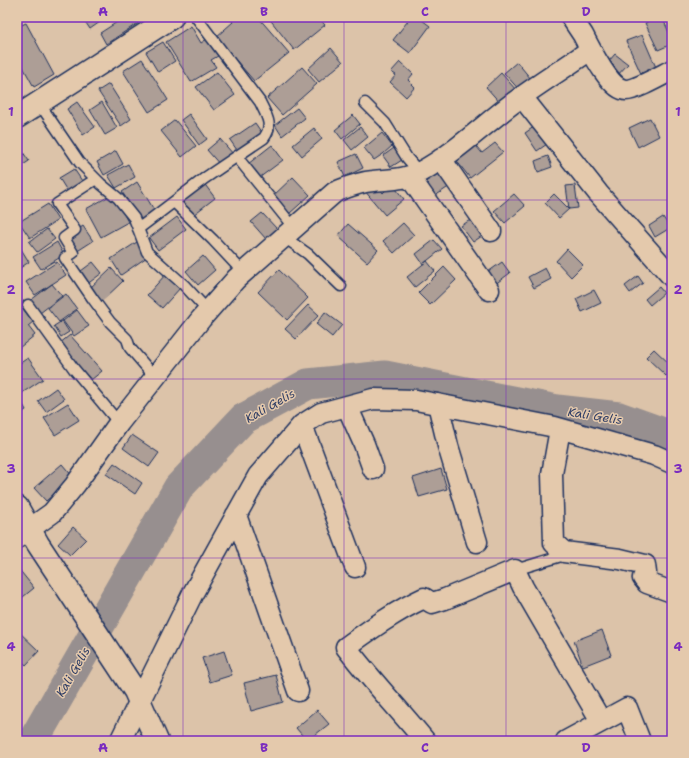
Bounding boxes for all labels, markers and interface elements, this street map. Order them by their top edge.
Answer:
text: A [98,3,108,20]
text: B [260,3,268,20]
text: C [421,3,429,20]
text: D [581,3,591,20]
text: 1 [8,103,14,120]
text: 1 [675,103,681,120]
text: 2 [6,281,16,298]
text: 2 [673,281,683,298]
water label: Kali Gelis [242,385,298,427]
water label: Kali Gelis [567,404,624,428]
text: 3 [6,460,16,477]
text: 3 [673,460,683,477]
text: 4 [6,638,16,655]
text: 4 [673,638,683,655]
water label: Kali Gelis [52,644,94,700]
text: A [98,739,108,756]
text: B [260,739,268,756]
text: C [421,739,429,756]
text: D [581,739,591,756]

